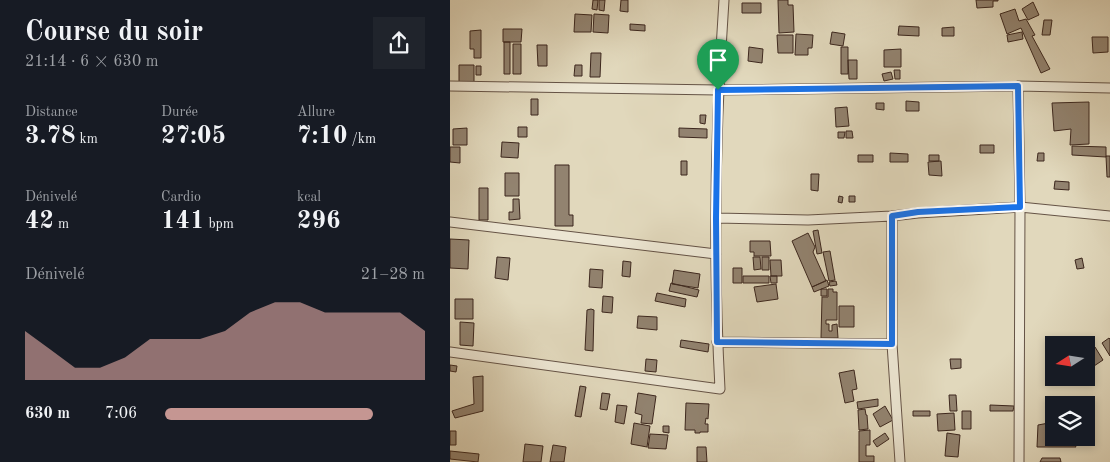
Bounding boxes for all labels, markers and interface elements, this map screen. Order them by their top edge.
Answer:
button: share [373,17,425,69]
text: Course du soir [25,19,203,47]
pin [697,39,739,90]
icon: arrive [704,46,732,74]
text: 21:14 · 6 × 630 m [25,54,158,70]
text: Distance [25,105,78,119]
text: Durée [161,105,198,119]
text: Allure [297,105,335,119]
text: 3.78 [25,124,76,149]
text: 27:05 [161,124,226,149]
text: 7:10 [297,124,348,149]
text: km [76,132,98,146]
text: /km [348,132,376,146]
text: Dénivelé [25,190,77,204]
text: Cardio [161,190,201,204]
text: kcal [297,190,321,204]
text: 42 [25,209,54,234]
text: 141 [161,209,205,234]
text: 296 [297,209,341,234]
text: m [54,217,69,231]
text: bpm [205,217,234,231]
text: Dénivelé [25,267,85,283]
text: 21–28 m [361,267,425,283]
north arrow [1045,336,1095,386]
map controls [1045,336,1095,446]
button: layers [1045,396,1095,446]
text: 630 m [25,406,70,422]
text: 7:06 [105,406,137,422]

